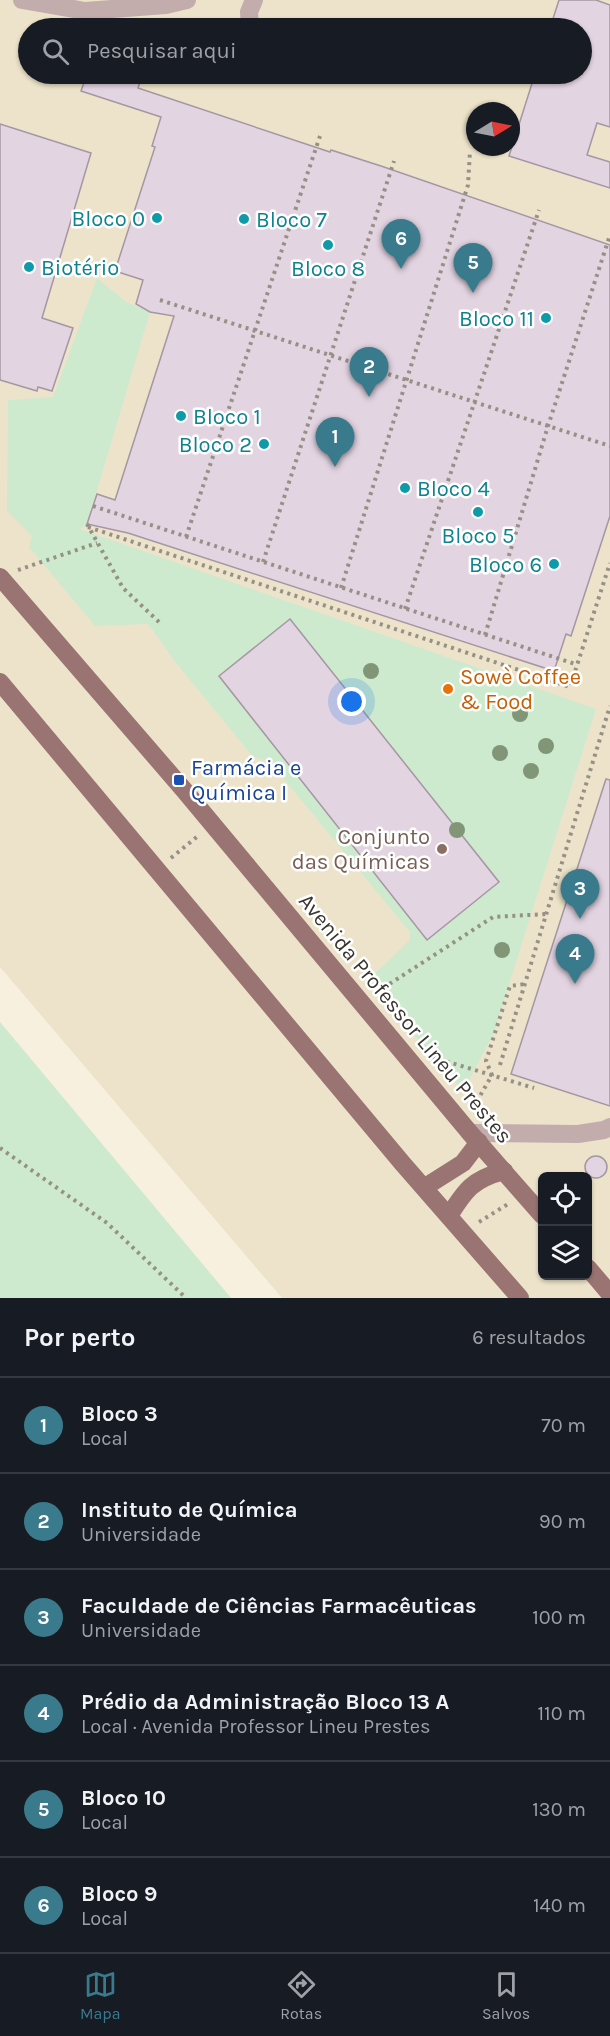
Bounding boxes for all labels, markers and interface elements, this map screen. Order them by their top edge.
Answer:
search box [18,18,592,84]
icon: search [39,35,72,68]
text: Pesquisar aqui [87,38,236,64]
north arrow [466,102,520,156]
place label: Bloco 0 [71,206,145,232]
place label: Bloco 7 [256,207,327,233]
marker: Bloco 0 [150,211,164,225]
marker: Bloco 7 [237,212,251,226]
pin: 6 [382,220,420,269]
marker: Bloco 8 [321,238,335,252]
pin: 5 [454,244,492,293]
place label: Biotério [41,255,119,281]
place label: Bloco 8 [291,256,365,282]
marker: Biotério [22,260,36,274]
place label: Bloco 11 [459,306,534,332]
marker: Bloco 11 [539,311,553,325]
pin: 2 [350,348,388,397]
place label: Bloco 1 [193,404,261,430]
marker: Bloco 1 [174,409,188,423]
pin: 1 [316,418,354,467]
place label: Bloco 2 [179,432,252,458]
marker: Bloco 2 [257,437,271,451]
place label: Bloco 4 [417,476,490,502]
marker: Bloco 4 [398,481,412,495]
marker: Bloco 5 [471,505,485,519]
place label: Bloco 5 [442,523,514,549]
place label: Bloco 6 [469,552,542,578]
marker: Bloco 6 [547,557,561,571]
place label: Sowè Coffee & Food [460,664,581,715]
marker: Sowè Coffee & Food [441,682,455,696]
your location [337,687,366,716]
place label: Farmácia e Química I [191,755,301,806]
marker: Farmácia e Química I [172,773,186,787]
place label: Conjunto das Químicas [292,824,430,875]
marker: Conjunto das Químicas [435,842,449,856]
pin: 3 [560,870,600,919]
street label: Avenida Professor Lineu Prestes [293,888,517,1149]
pin: 4 [556,934,594,984]
map controls [538,1172,592,1280]
button: locate [538,1172,592,1226]
button: layers [538,1226,592,1280]
text: Por perto [24,1322,135,1353]
text: 6 resultados [472,1326,586,1349]
text: Bloco 3 [81,1401,158,1427]
text: 1 [40,1414,47,1437]
text: 70 m [541,1414,586,1437]
text: Local [81,1427,128,1450]
text: Instituto de Química [81,1497,298,1523]
text: 2 [37,1510,50,1533]
text: 90 m [539,1510,586,1533]
text: Universidade [81,1523,201,1546]
text: Faculdade de Ciências Farmacêuticas [81,1593,477,1619]
text: 3 [37,1606,50,1629]
text: 100 m [532,1606,586,1629]
text: Universidade [81,1619,201,1642]
text: Prédio da Administração Bloco 13 A [81,1689,449,1715]
text: 4 [38,1702,49,1725]
text: 110 m [537,1702,586,1725]
text: Local · Avenida Professor Lineu Prestes [81,1715,430,1738]
text: Bloco 10 [81,1785,166,1811]
text: 5 [38,1798,49,1821]
text: 130 m [532,1798,586,1821]
text: Local [81,1811,128,1834]
text: Bloco 9 [81,1881,158,1907]
text: 6 [37,1894,50,1917]
text: 140 m [533,1894,586,1917]
text: Local [81,1907,128,1930]
tab: Mapa [80,1968,120,2023]
tab: Rotas [280,1968,322,2023]
tab: Salvos [482,1968,530,2023]

